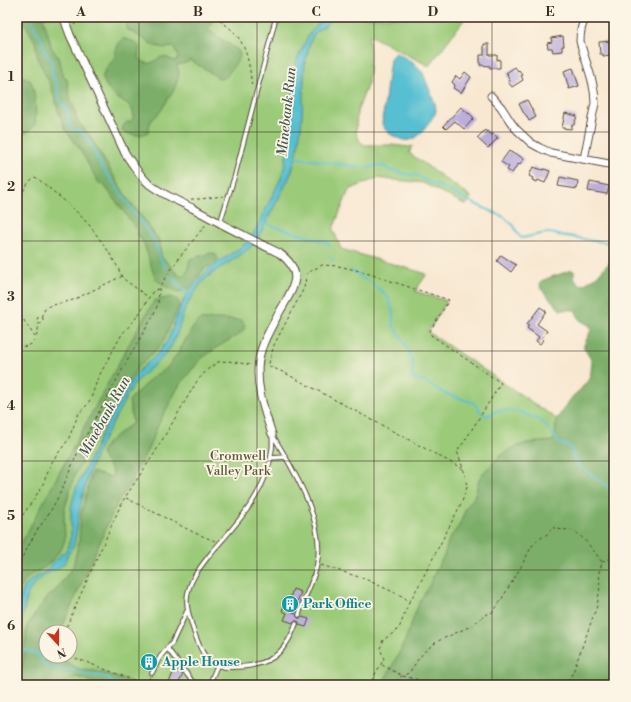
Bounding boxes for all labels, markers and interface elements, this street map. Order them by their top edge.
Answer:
text: A [75,4,86,20]
text: B [193,4,203,20]
text: C [311,4,321,20]
text: D [428,4,438,20]
text: E [545,4,555,20]
water label: Minebank Run [273,66,301,158]
text: 1 [8,69,15,85]
text: 2 [7,179,15,195]
text: 3 [7,289,15,305]
water label: Minebank Run [75,373,135,461]
text: 4 [7,398,16,414]
park label: Cromwell Valley Park [204,448,272,479]
text: 5 [7,508,15,524]
building icon: Park Office [280,594,300,614]
place label: Park Office [303,596,371,612]
text: 6 [7,618,15,634]
north arrow [38,624,78,664]
text: N [54,644,68,661]
building icon: Apple House [139,652,159,672]
place label: Apple House [161,654,240,670]

